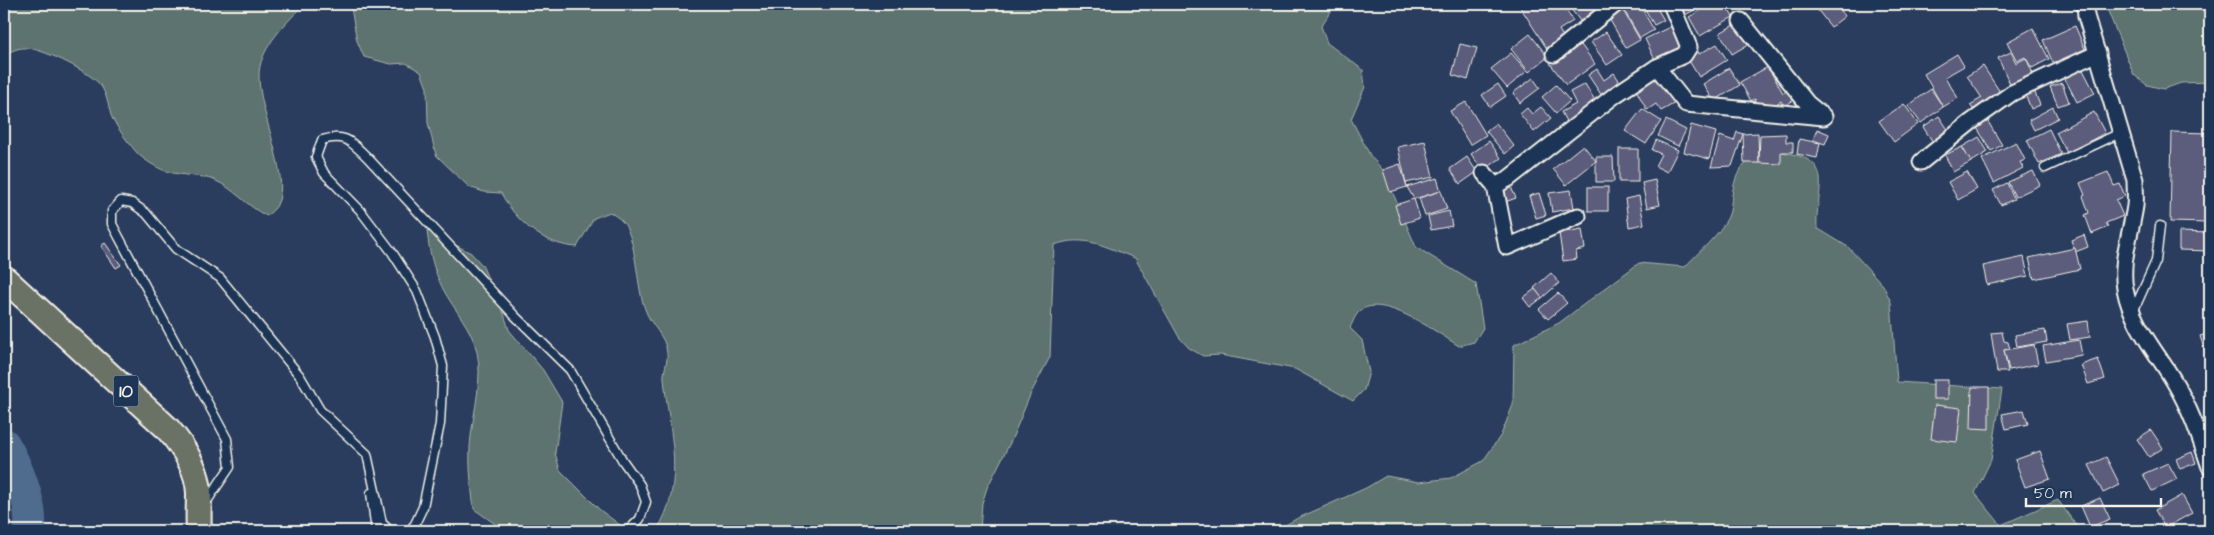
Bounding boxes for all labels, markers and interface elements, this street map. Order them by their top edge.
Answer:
road number: 10 [114,376,138,406]
scale bar [2026,475,2162,507]
text: 50 m [2034,483,2072,504]

